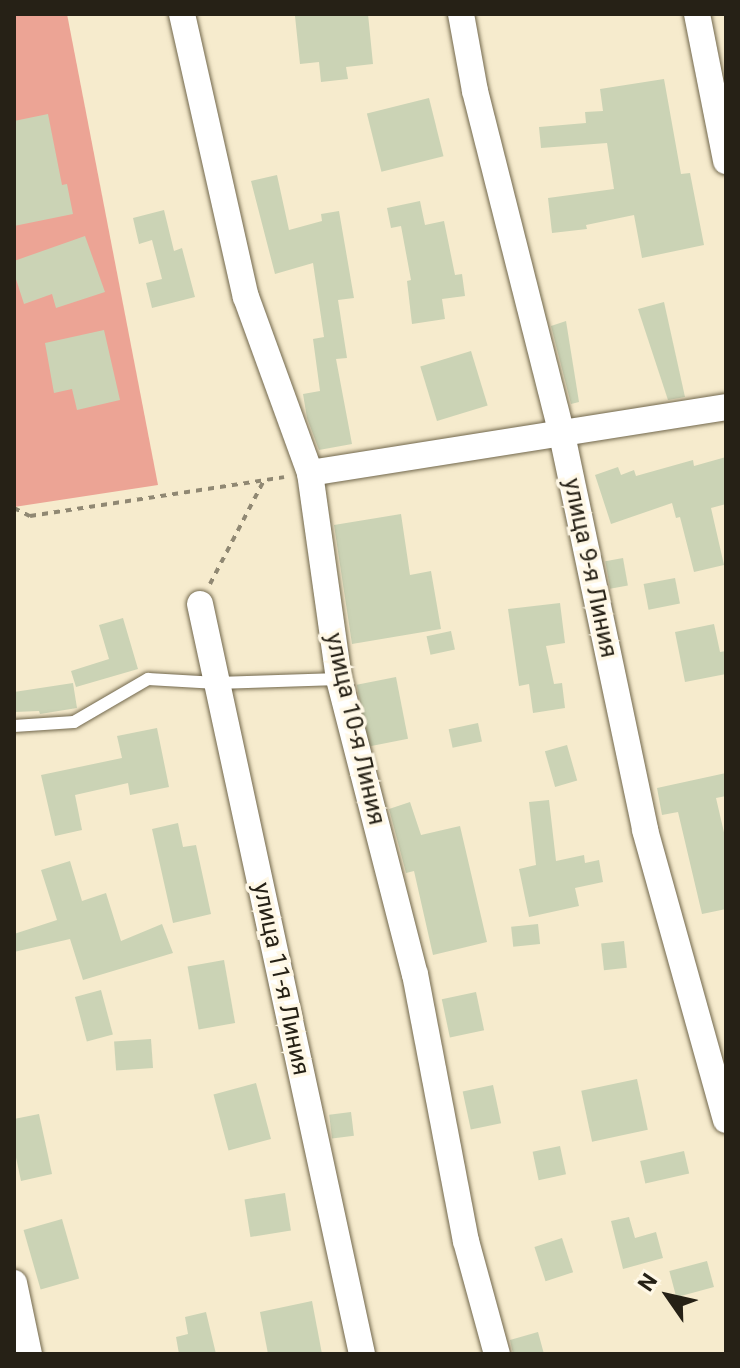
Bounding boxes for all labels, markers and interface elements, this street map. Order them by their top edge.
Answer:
street label: улица 9-я Линия [557,476,623,660]
street label: улица 10-я Линия [319,630,391,828]
street label: улица 11-я Линия [247,880,315,1078]
north arrow [628,1256,708,1336]
text: N [633,1269,662,1296]

